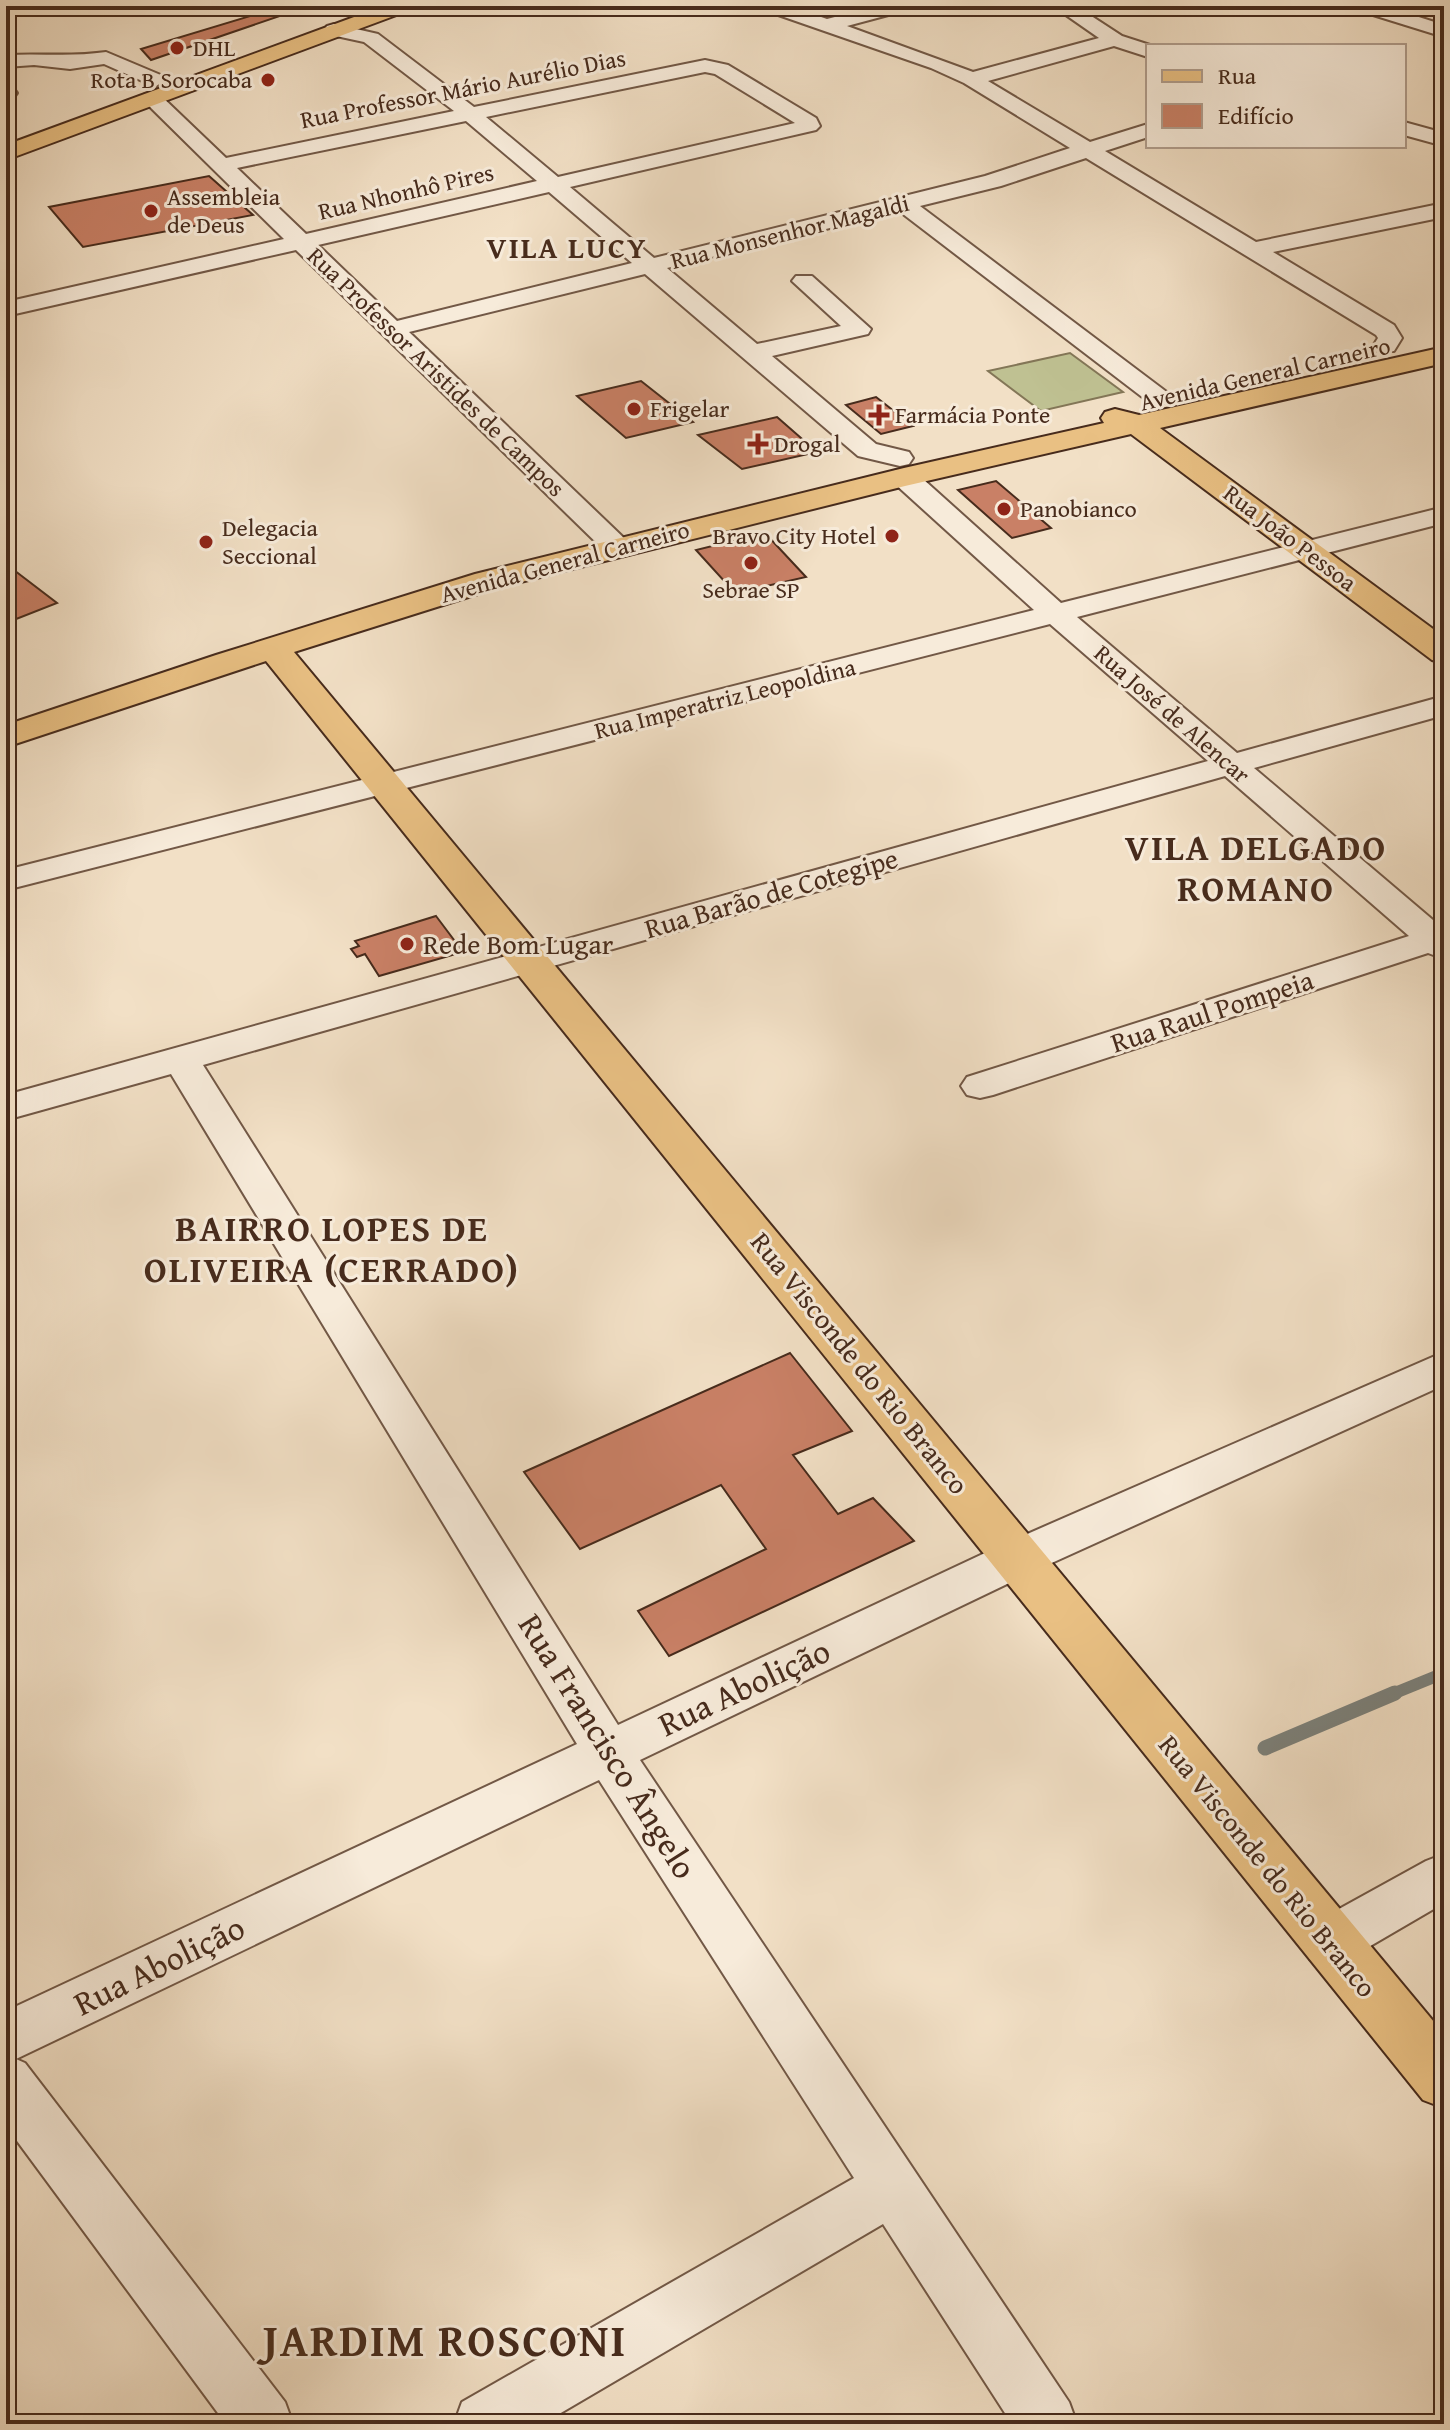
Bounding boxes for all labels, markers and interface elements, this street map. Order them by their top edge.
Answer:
place label: DHL [193,30,236,65]
marker: DHL [168,39,186,57]
street label: Rua Professor Mário Aurélio Dias [297,40,629,137]
legend [1146,44,1406,148]
text: Rua [1218,58,1257,93]
place label: Rota B Sorocaba [90,62,253,97]
marker: Rota B Sorocaba [259,71,277,89]
text: Edifício [1218,98,1294,133]
street label: Rua Nhonhô Pires [315,154,497,229]
place label: Assembleia de Deus [167,179,281,242]
street label: Rua Monsenhor Magaldi [667,185,913,278]
marker: Assembleia de Deus [142,202,160,220]
district label: VILA LUCY [487,225,647,269]
street label: Rua Professor Aristides de Campos [300,239,573,505]
street label: Avenida General Carneiro [1136,328,1394,419]
place label: Frigelar [650,391,730,426]
place label: Farmácia Ponte [895,397,1050,432]
marker: Frigelar [625,400,643,418]
marker: Farmácia Ponte [870,406,888,424]
place label: Drogal [774,426,841,461]
marker: Drogal [749,435,767,453]
street label: Rua João Pessoa [1216,476,1365,600]
place label: Panobianco [1020,491,1137,526]
marker: Panobianco [995,500,1013,518]
place label: Delegacia Seccional [222,510,319,573]
street label: Avenida General Carneiro [437,511,693,612]
place label: Bravo City Hotel [713,518,876,553]
marker: Bravo City Hotel [883,527,901,545]
marker: Delegacia Seccional [197,533,215,551]
marker: Sebrae SP [742,554,760,572]
place label: Sebrae SP [702,572,800,607]
street label: Rua José de Alencar [1087,636,1258,791]
street label: Rua Imperatriz Leopoldina [591,649,860,748]
district label: VILA DELGADO ROMANO [1125,820,1387,914]
street label: Rua Barão de Cotegipe [639,837,902,948]
place label: Rede Bom Lugar [423,923,614,964]
marker: Rede Bom Lugar [398,935,416,953]
street label: Rua Raul Pompeia [1105,958,1319,1063]
district label: BAIRRO LOPES DE OLIVEIRA (CERRADO) [144,1201,520,1295]
street label: Rua Visconde do Rio Branco [741,1223,979,1503]
street label: Rua Francisco Ângelo [507,1604,710,1888]
street label: Rua Abolição [650,1625,838,1748]
street label: Rua Visconde do Rio Branco [1149,1726,1387,2006]
street label: Rua Abolição [65,1902,253,2027]
district label: JARDIM ROSCONI [256,2308,627,2372]

